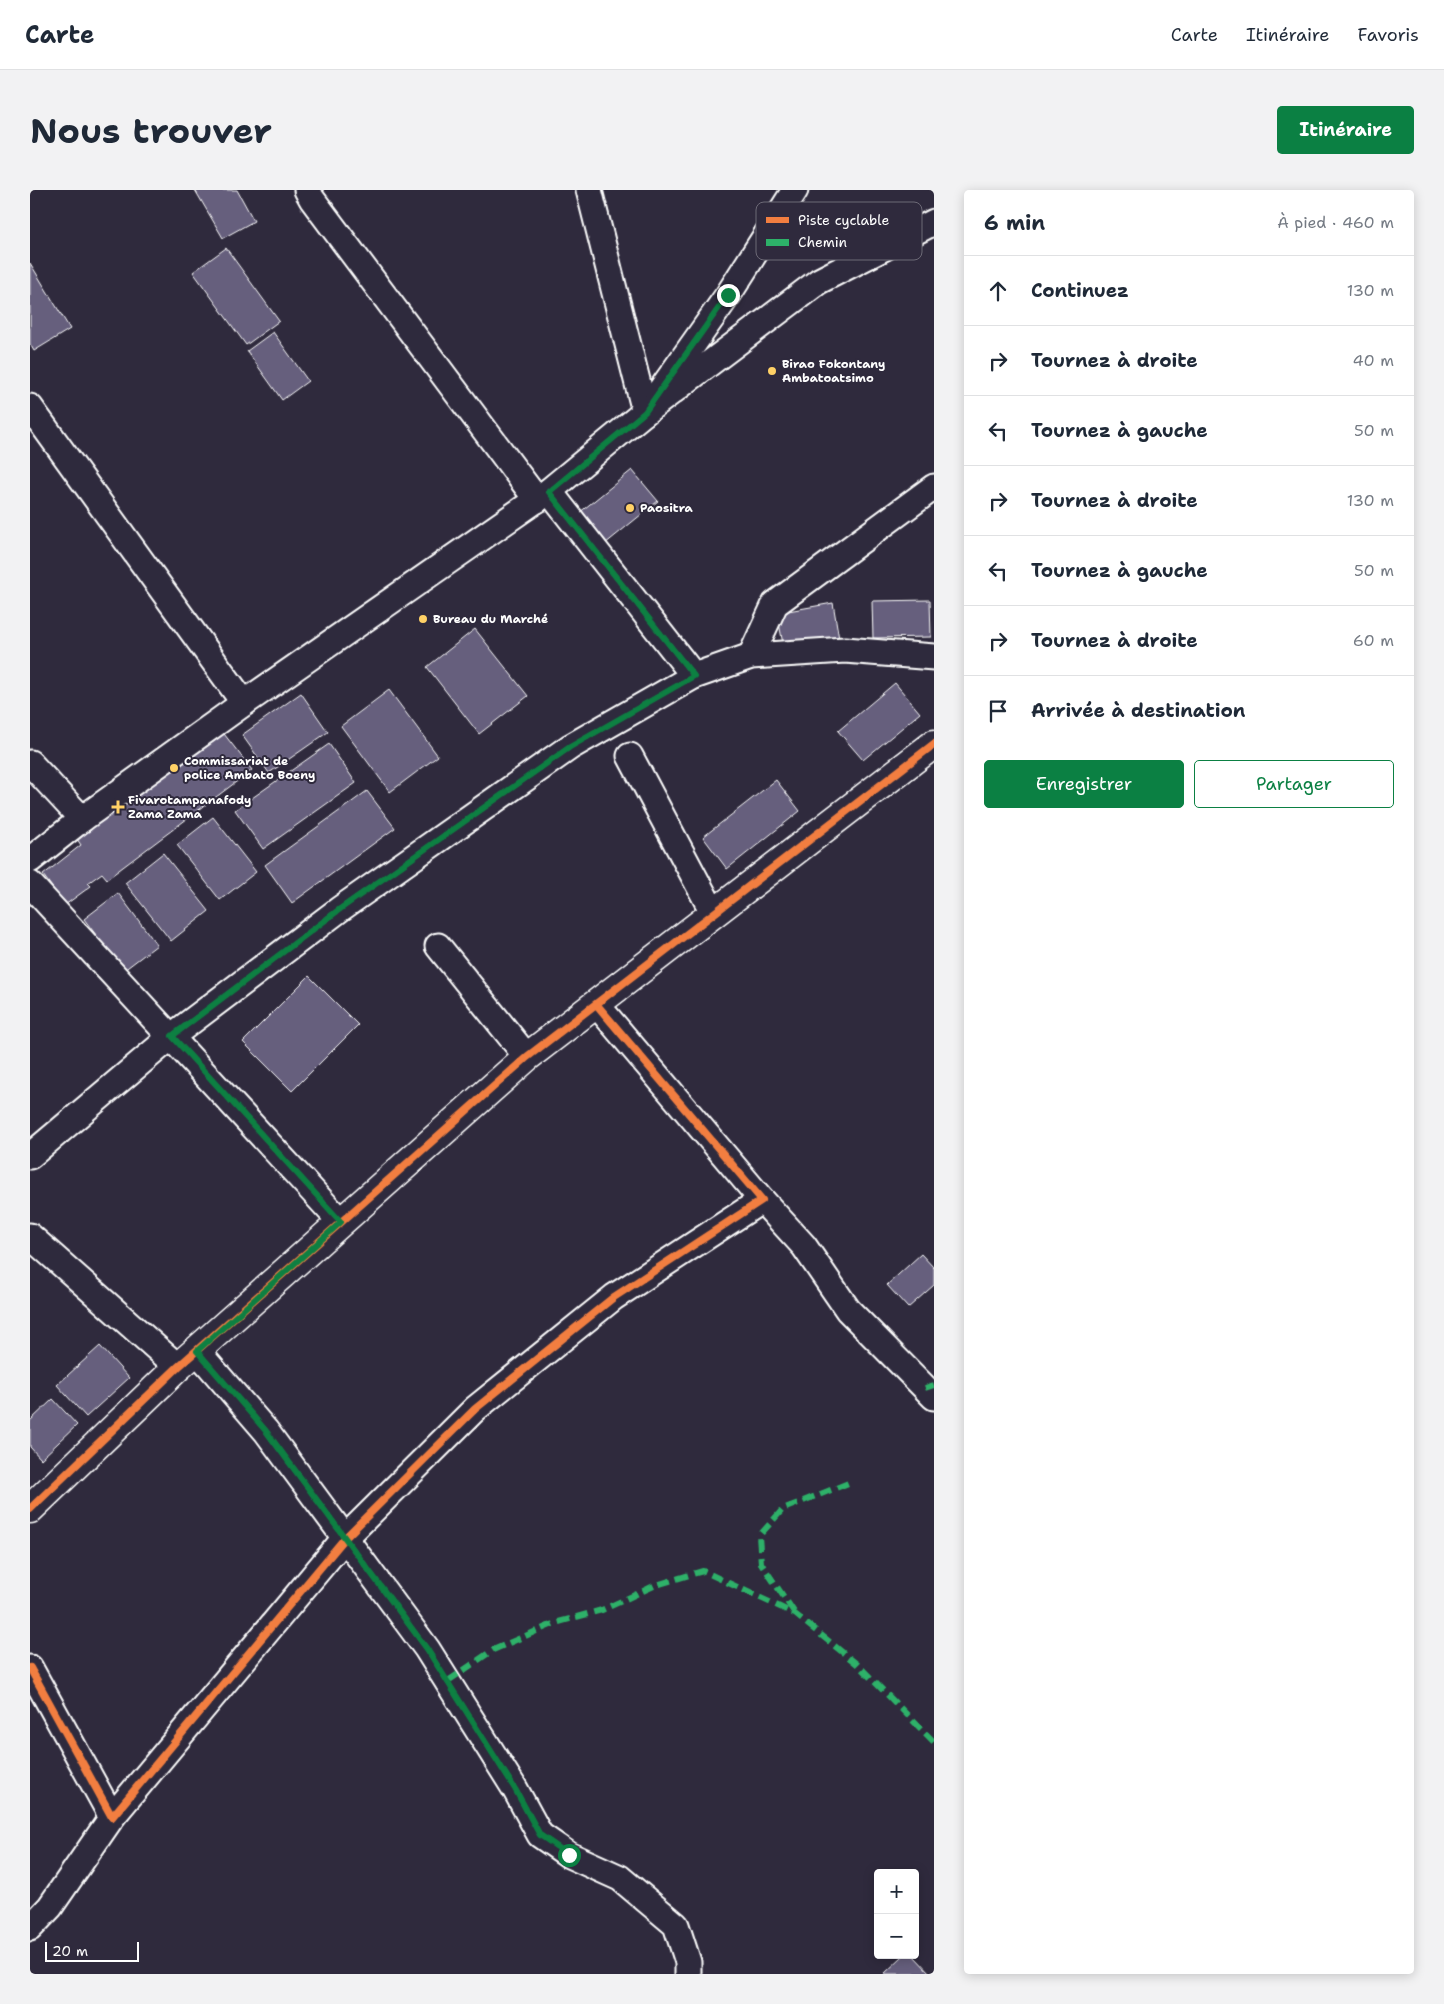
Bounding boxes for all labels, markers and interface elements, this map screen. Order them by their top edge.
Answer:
text: Carte [25,19,94,51]
text: Carte [1171,23,1218,47]
text: Itinéraire [1246,23,1330,47]
text: Favoris [1358,23,1419,47]
button: Itinéraire [1277,106,1414,154]
text: Nous trouver [30,107,272,154]
legend [756,202,922,260]
text: 6 min [984,209,1045,237]
text: Piste cyclable [798,211,889,229]
text: À pied · 460 m [1277,212,1394,233]
text: Chemin [798,233,847,251]
icon: ahead [984,277,1012,305]
text: Continuez [1031,278,1129,303]
text: 130 m [1347,280,1394,301]
route end [717,284,740,307]
icon: right [984,347,1012,375]
text: Tournez à droite [1031,348,1198,373]
text: 40 m [1352,350,1394,371]
place label: Birao Fokontany Ambatoatsimo [782,356,885,386]
marker: Birao Fokontany Ambatoatsimo [766,365,778,377]
icon: left [984,417,1012,445]
text: Tournez à gauche [1031,418,1208,443]
text: 50 m [1354,420,1394,441]
icon: right [984,487,1012,515]
text: Tournez à droite [1031,488,1198,513]
text: 130 m [1347,490,1394,511]
place label: Paositra [640,500,694,516]
marker: Paositra [624,502,636,514]
icon: left [984,557,1012,585]
text: Tournez à gauche [1031,558,1208,583]
text: 50 m [1354,560,1394,581]
place label: Bureau du Marché [433,611,548,627]
marker: Bureau du Marché [417,613,429,625]
icon: right [984,627,1012,655]
text: Tournez à droite [1031,628,1198,653]
text: 60 m [1353,630,1394,651]
icon: arrive [984,697,1012,725]
text: Arrivée à destination [1031,698,1245,723]
place label: Commissariat de police Ambato Boeny [184,753,315,783]
button: Enregistrer [984,760,1184,808]
button: Partager [1194,760,1394,808]
marker: Commissariat de police Ambato Boeny [168,762,180,774]
place label: Fivarotampanafody Zama Zama [128,792,251,822]
marker: Fivarotampanafody Zama Zama [112,801,124,813]
route start [558,1844,581,1867]
map controls [874,1869,919,1959]
button: + [874,1869,919,1914]
button: − [874,1914,919,1959]
scale bar [45,1939,139,1962]
text: 20 m [52,1942,88,1960]

